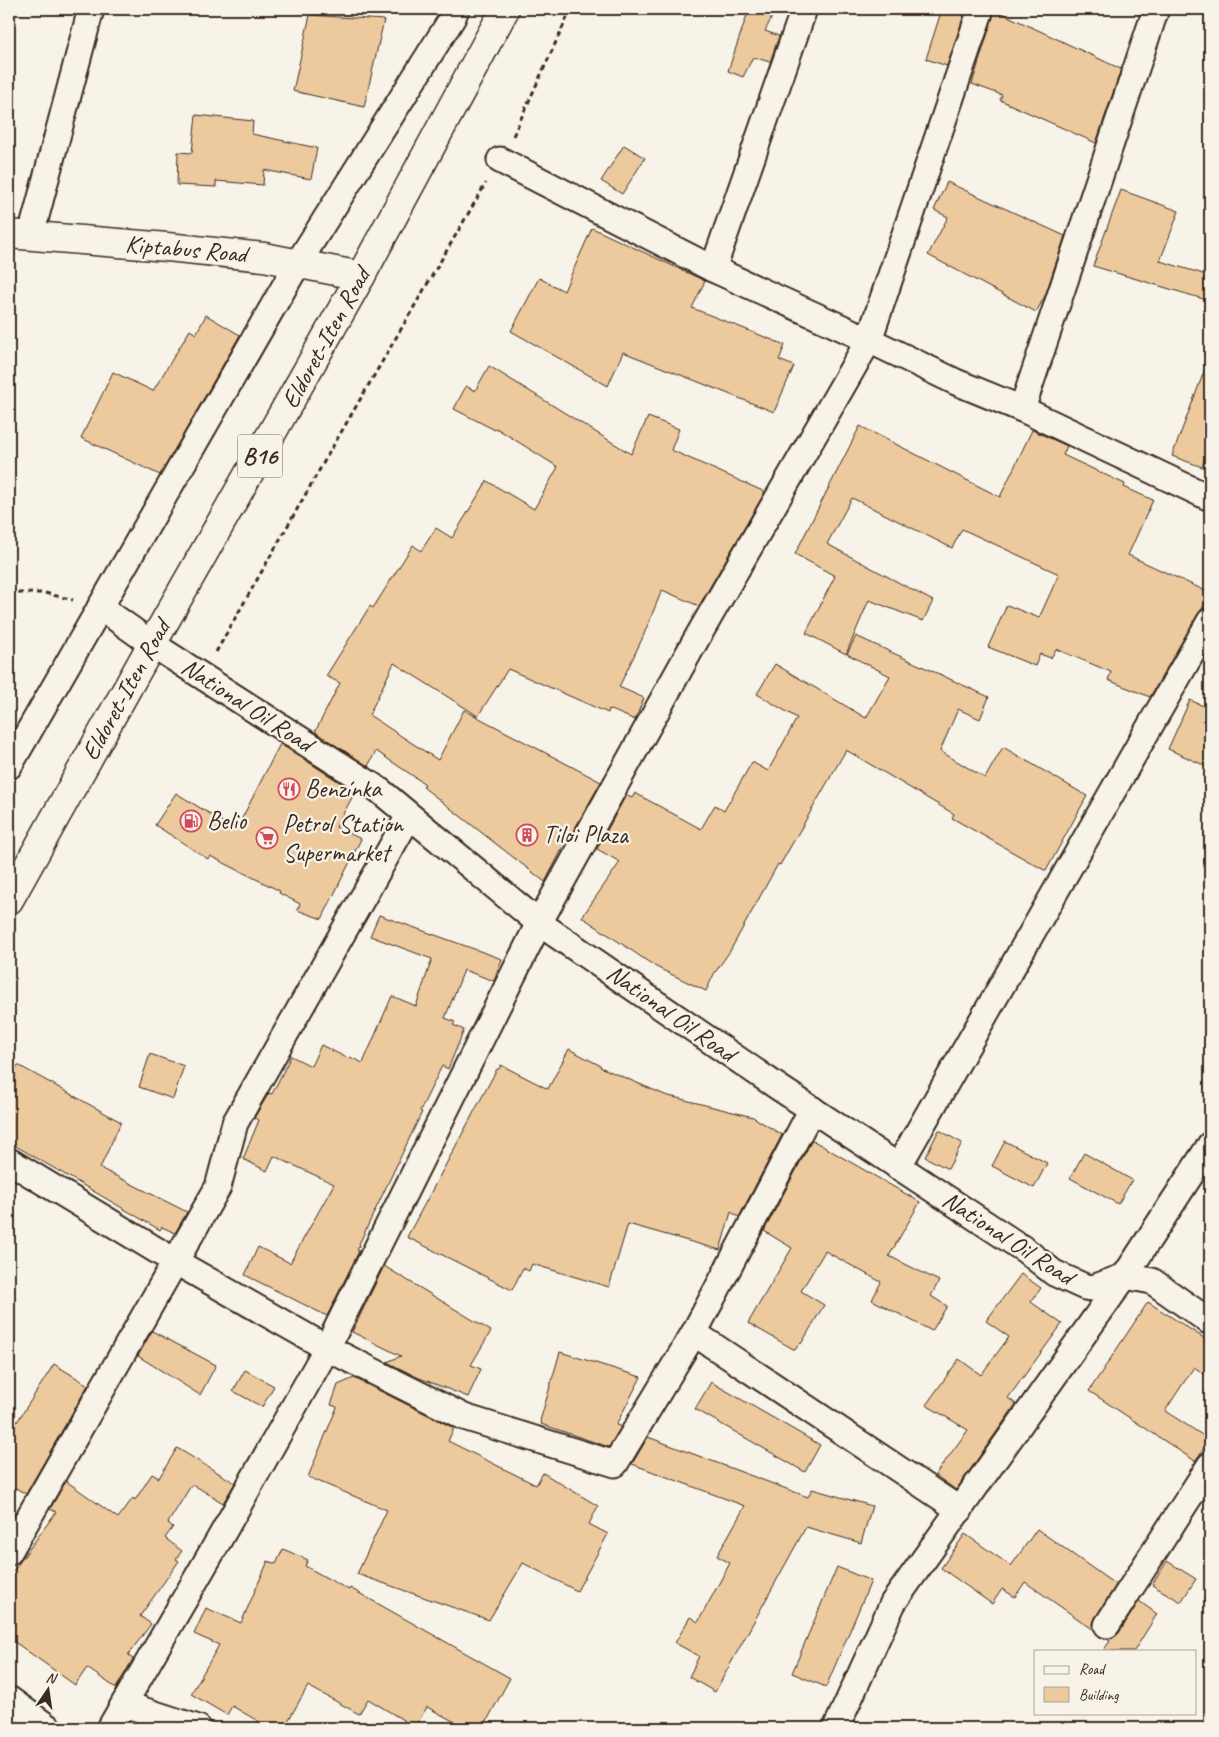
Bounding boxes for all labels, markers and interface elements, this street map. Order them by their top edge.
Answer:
street label: Kiptabus Road [124,228,252,271]
street label: Eldoret-Iten Road [274,259,379,414]
road number: B16 [238,434,282,478]
street label: Eldoret-Iten Road [74,611,179,766]
street label: National Oil Road [175,651,322,762]
place label: Benzínka [305,773,383,805]
restaurant icon: Benzínka [277,777,301,801]
place label: Belio [207,805,247,837]
place label: Petrol Station Supermarket [283,808,405,869]
fuel station icon: Belio [179,809,203,833]
place label: Tiloi Plaza [543,819,630,851]
building icon: Tiloi Plaza [515,823,539,847]
supermarket icon: Petrol Station Supermarket [255,826,279,850]
street label: National Oil Road [600,957,745,1072]
street label: National Oil Road [936,1184,1083,1295]
legend [1034,1650,1196,1714]
text: Road [1079,1660,1106,1679]
north arrow [22,1664,72,1714]
text: N [45,1669,59,1688]
text: Building [1079,1686,1119,1705]

